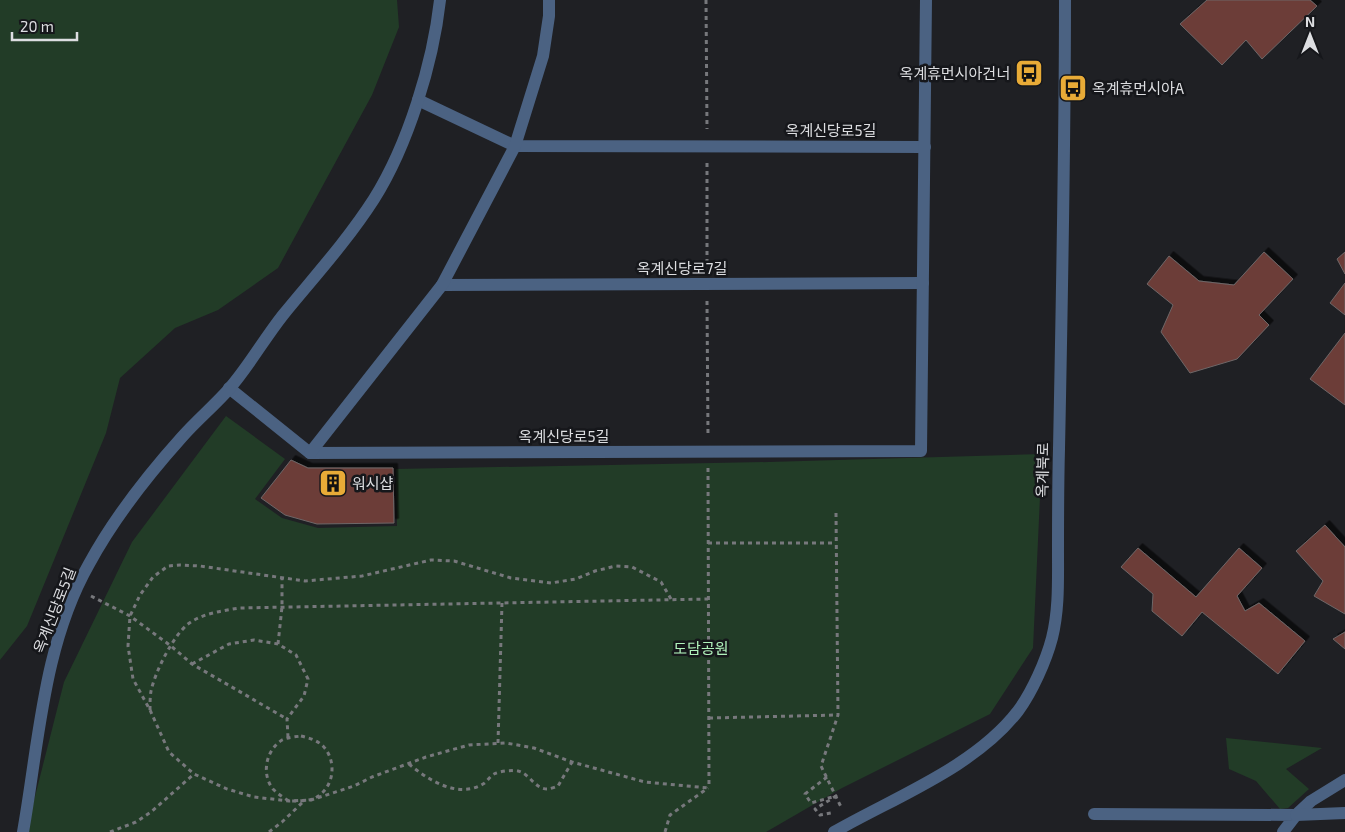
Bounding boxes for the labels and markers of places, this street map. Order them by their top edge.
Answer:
bus stop icon: 옥계휴먼시아건너 [1014,58,1044,88]
place label: 옥계휴먼시아건너 [900,64,1010,82]
bus stop icon: 옥계휴먼시아A [1058,73,1088,103]
place label: 옥계휴먼시아A [1092,79,1185,97]
building icon: 워시샵 [318,468,348,498]
place label: 워시샵 [352,474,394,492]

